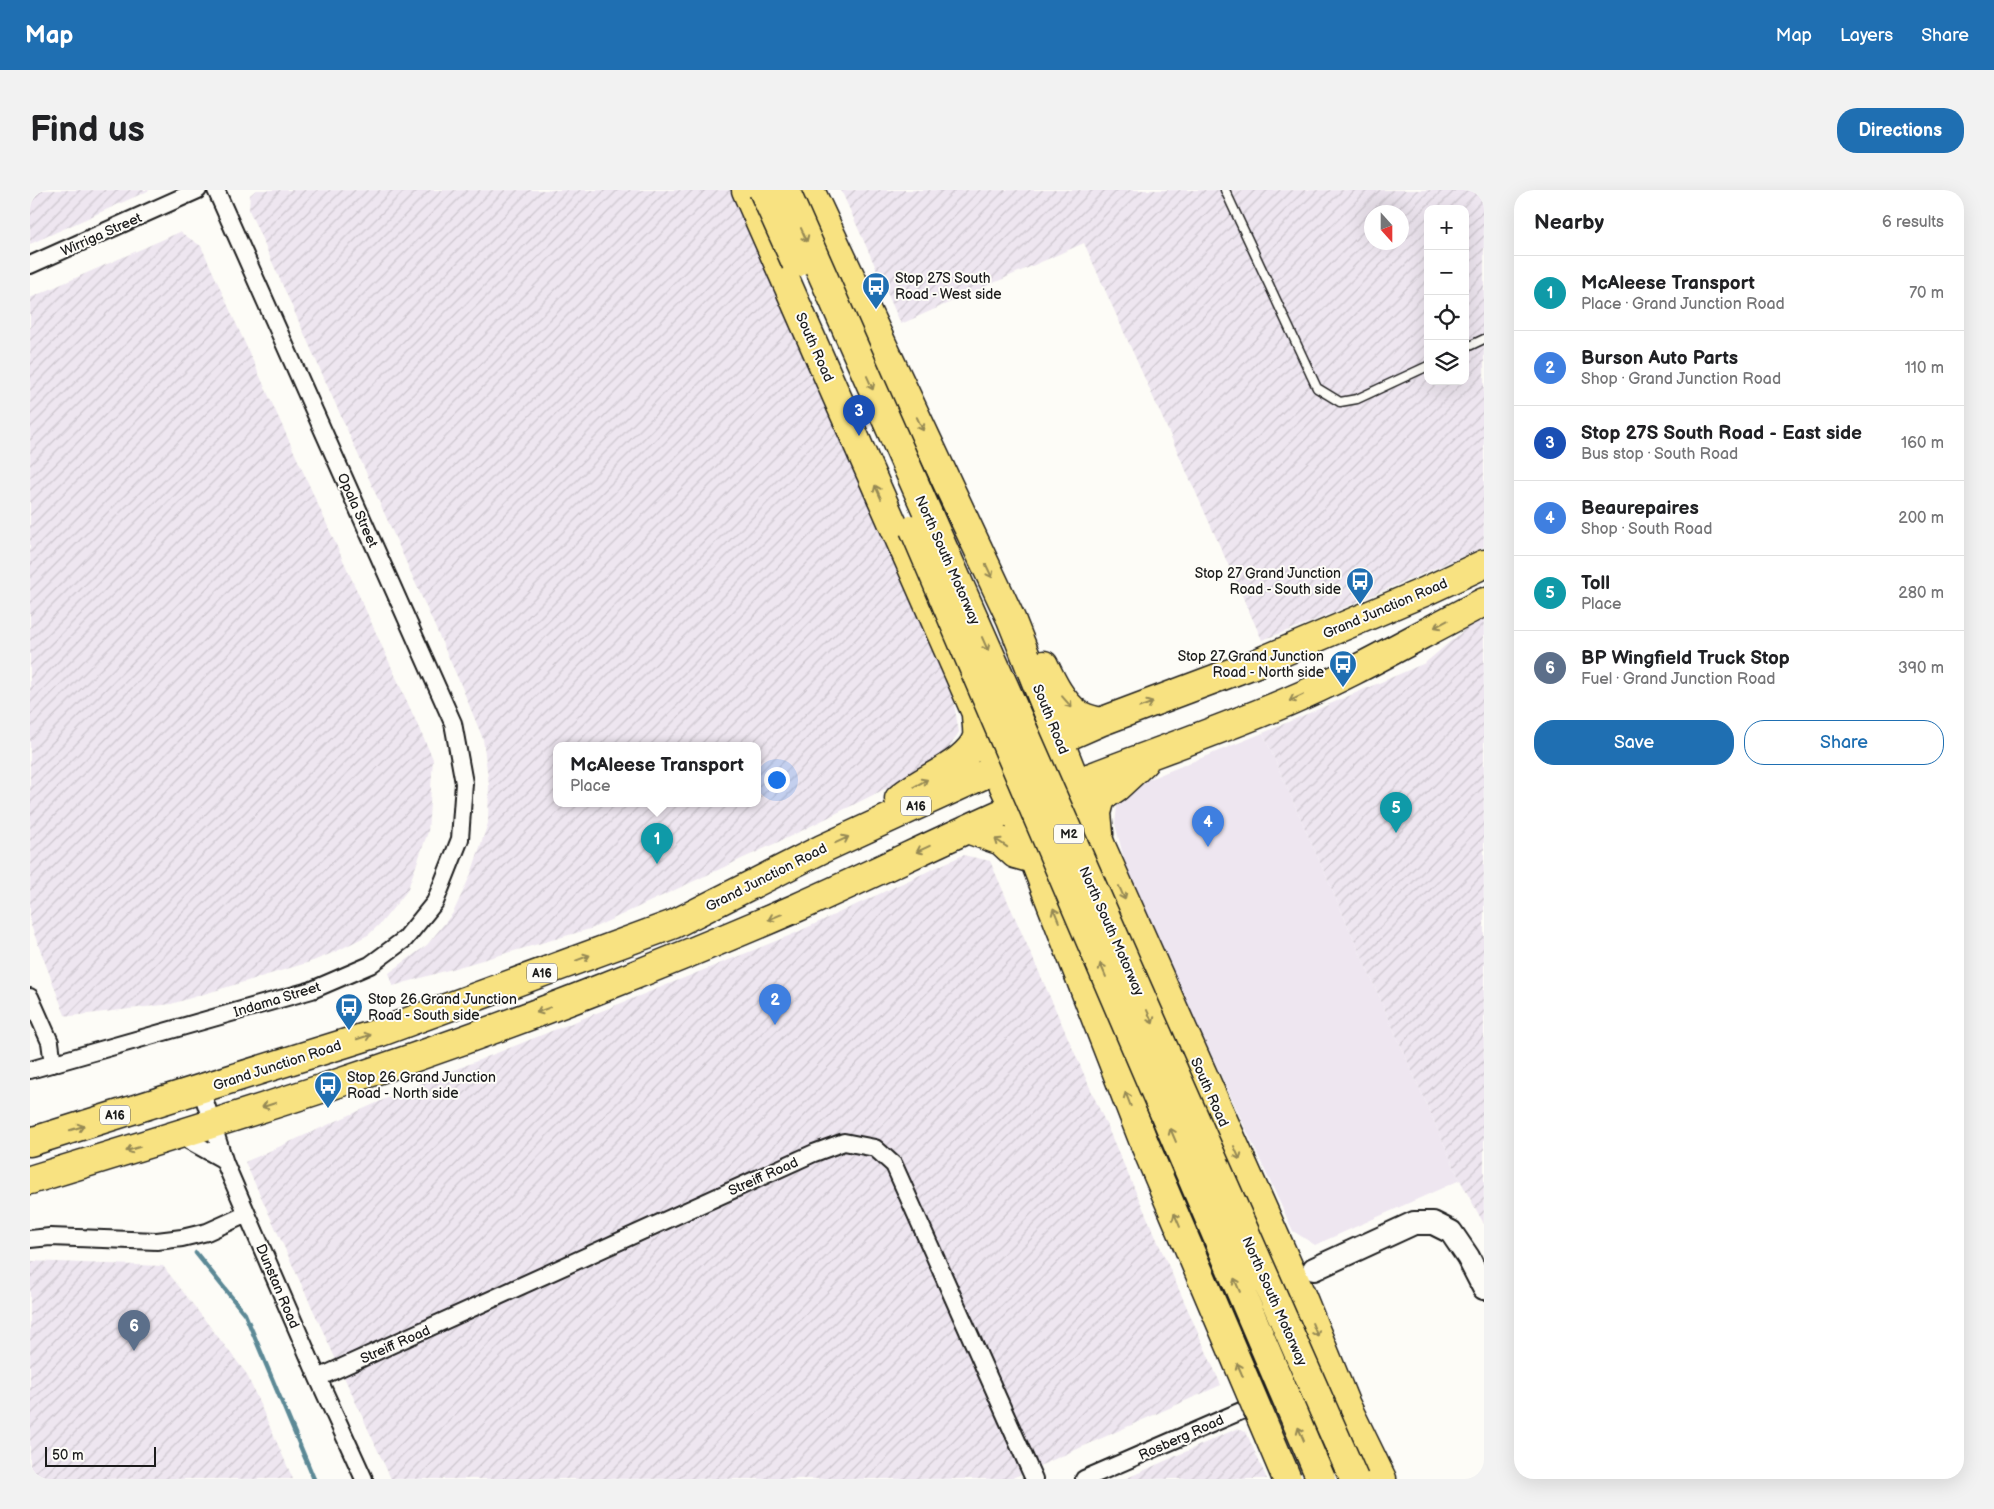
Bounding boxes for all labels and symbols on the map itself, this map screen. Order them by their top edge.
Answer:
north arrow [1364,205,1409,250]
street label: Wirriga Street [58,209,145,260]
one-way arrow [800,227,810,242]
place label: Stop 27S South Road - West side [895,270,1002,303]
bus stop icon: Stop 27S South Road - West side [861,271,891,310]
street label: South Road [792,310,837,384]
one-way arrow [865,375,875,390]
pin: 3 [843,395,875,436]
one-way arrow [916,416,925,431]
street label: Opala Street [334,470,382,551]
one-way arrow [873,485,883,500]
street label: North South Motorway [911,493,984,628]
one-way arrow [985,563,994,578]
place label: Stop 27 Grand Junction Road - South side [1195,565,1341,598]
bus stop icon: Stop 27 Grand Junction Road - South side [1345,566,1375,605]
street label: Grand Junction Road [1320,575,1450,642]
one-way arrow [1434,620,1449,629]
one-way arrow [981,636,990,651]
place label: Stop 27 Grand Junction Road - North side [1178,648,1324,681]
bus stop icon: Stop 27 Grand Junction Road - North side [1328,649,1358,688]
street label: South Road [1029,682,1072,757]
one-way arrow [1289,693,1304,703]
one-way arrow [1061,696,1073,709]
one-way arrow [1138,700,1153,709]
your location [764,767,790,793]
one-way arrow [913,778,928,787]
pin: 5 [1380,792,1412,833]
road number: A16 [901,796,931,816]
pin: 4 [1192,806,1224,847]
pin: 1 [641,823,673,864]
road number: M2 [1054,824,1084,844]
one-way arrow [834,834,849,844]
one-way arrow [994,838,1008,848]
street label: Grand Junction Road [703,840,830,915]
one-way arrow [916,845,931,855]
street label: North South Motorway [1075,864,1148,999]
one-way arrow [1117,885,1127,900]
one-way arrow [1051,908,1060,923]
one-way arrow [768,912,783,922]
one-way arrow [575,953,590,962]
one-way arrow [1097,963,1107,978]
road number: A16 [527,964,557,982]
street label: Indama Street [232,978,323,1021]
pin: 2 [759,984,791,1025]
place label: Stop 26 Grand Junction Road - South side [368,991,517,1024]
bus stop icon: Stop 26 Grand Junction Road - South side [334,992,364,1031]
one-way arrow [536,1006,551,1015]
one-way arrow [1145,1009,1155,1024]
one-way arrow [356,1032,372,1042]
street label: Grand Junction Road [211,1037,343,1094]
street label: South Road [1187,1055,1232,1129]
place label: Stop 26 Grand Junction Road - North side [347,1069,496,1102]
bus stop icon: Stop 26 Grand Junction Road - North side [313,1070,343,1109]
one-way arrow [1122,1092,1132,1107]
one-way arrow [262,1101,278,1111]
road number: A16 [100,1106,130,1124]
one-way arrow [68,1122,84,1132]
one-way arrow [1168,1128,1178,1143]
one-way arrow [125,1145,141,1155]
one-way arrow [1233,1145,1243,1160]
street label: Streiff Road [726,1154,801,1199]
one-way arrow [1172,1213,1181,1228]
street label: North South Motorway [1238,1234,1311,1369]
street label: Dunstan Road [252,1241,303,1331]
one-way arrow [1232,1278,1242,1293]
pin: 6 [118,1310,150,1351]
street label: Streiff Road [358,1322,433,1367]
one-way arrow [1311,1322,1320,1337]
one-way arrow [1235,1363,1245,1378]
street label: Rosberg Road [1136,1411,1226,1464]
one-way arrow [1296,1427,1306,1442]
scale bar [45,1444,156,1467]

